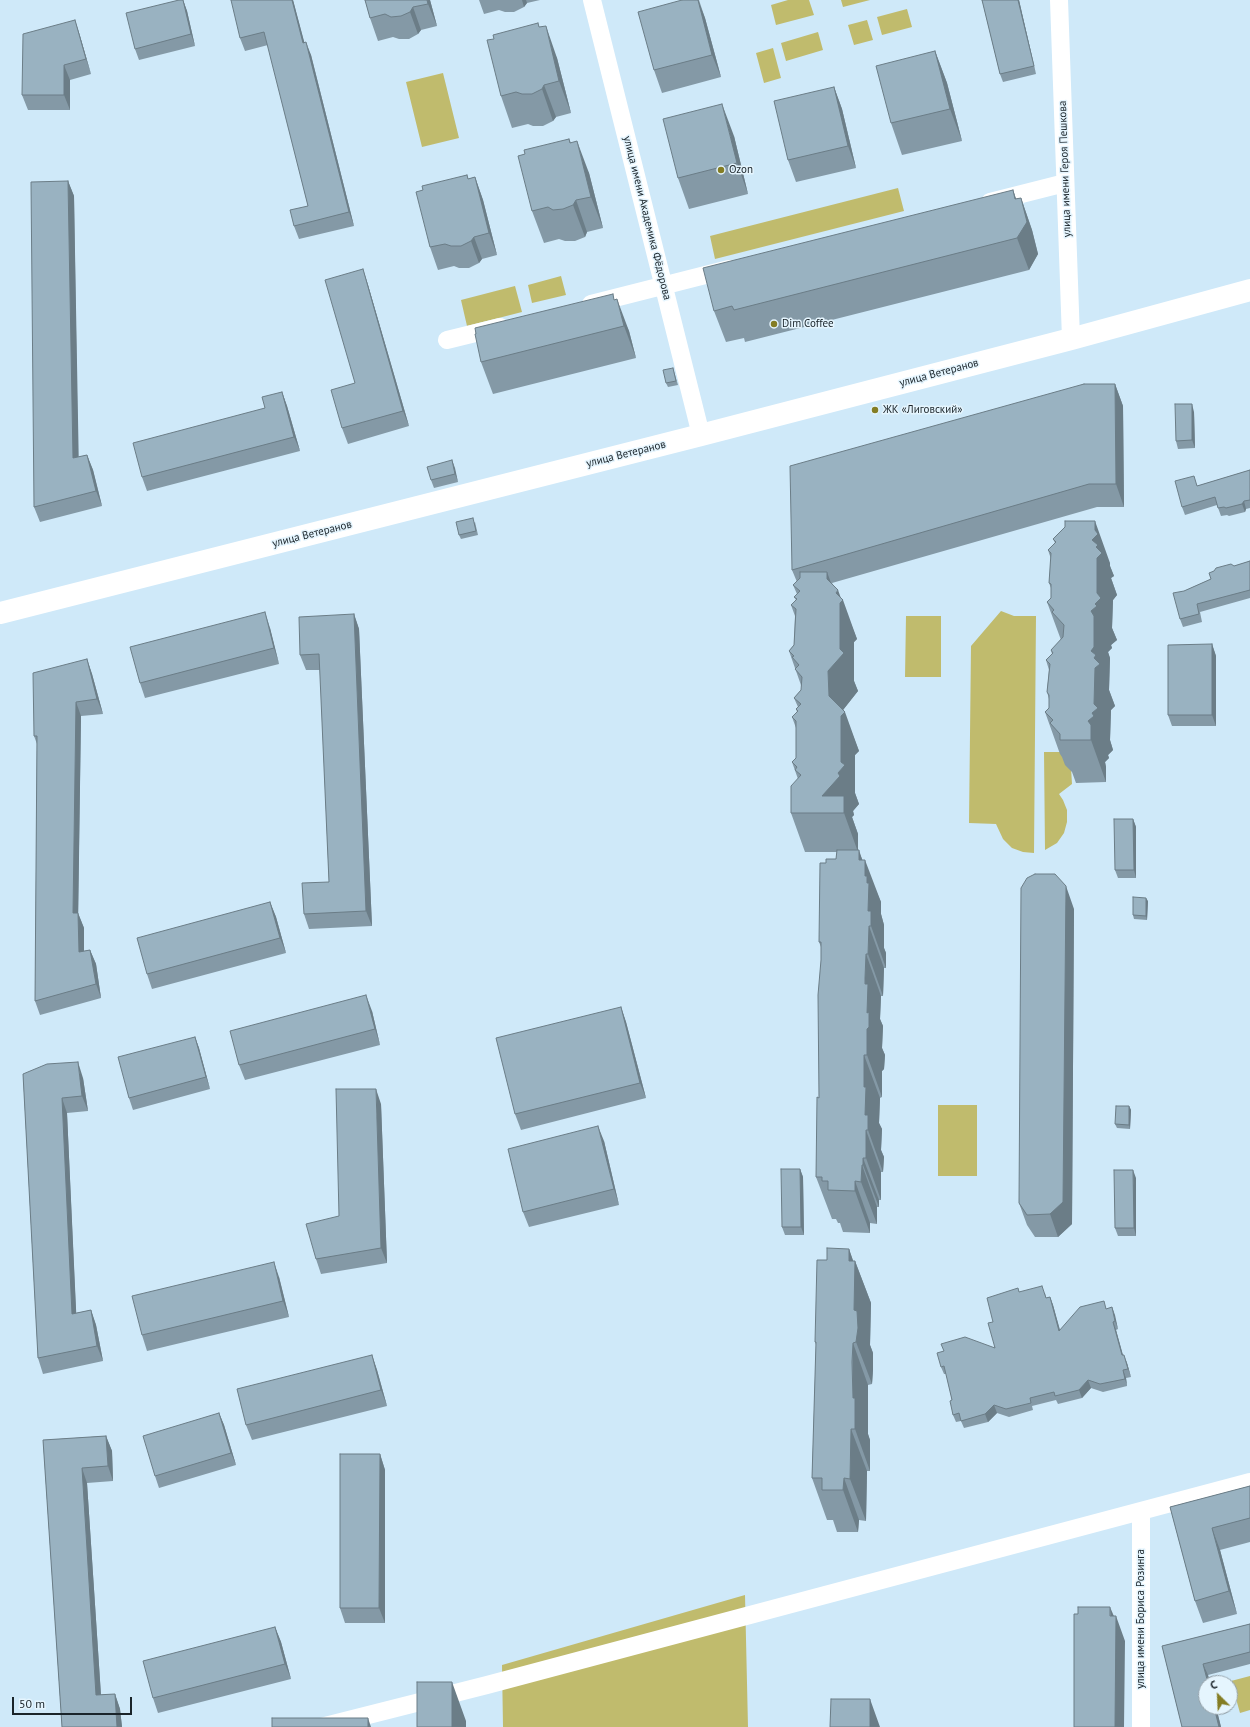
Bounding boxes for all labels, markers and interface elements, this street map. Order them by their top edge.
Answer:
street label: улица имени Героя Пешкова [1056,100,1074,238]
street label: улица имени Академика Фёдорова [620,135,674,301]
place label: Ozon [729,163,753,177]
marker: Ozon [716,165,726,175]
place label: Dim Coffee [782,317,834,331]
marker: Dim Coffee [769,319,779,329]
street label: улица Ветеранов [898,356,980,390]
place label: ЖК «Лиговский» [883,403,962,417]
marker: ЖК «Лиговский» [870,405,880,415]
street label: улица Ветеранов [585,438,667,470]
street label: улица Ветеранов [271,518,353,550]
street label: улица имени Бориса Розинга [1134,1549,1148,1689]
north arrow [1198,1675,1238,1715]
text: С [1208,1677,1219,1693]
scale bar [14,1689,134,1715]
text: 50 m [19,1696,45,1711]

